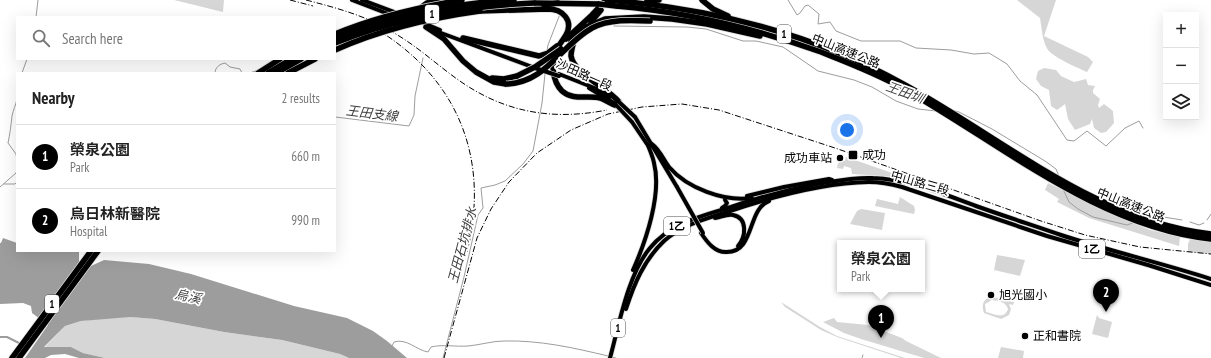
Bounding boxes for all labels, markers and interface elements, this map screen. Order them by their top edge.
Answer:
road number: 1 [425,5,439,23]
map controls [1163,12,1199,120]
button: + [1163,12,1199,48]
search box [16,16,336,60]
road number: 1 [777,25,791,43]
icon: search [30,27,52,49]
text: Search here [62,29,123,48]
street label: 中山高速公路 [810,30,882,71]
button: − [1163,48,1199,84]
street label: 沙田路一段 [554,55,615,94]
water label: 王田圳 [884,78,928,108]
button: layers [1163,84,1199,120]
text: Nearby [32,87,75,109]
text: 2 results [281,90,320,107]
water label: 王田支線 [345,102,401,125]
your location [837,120,857,140]
text: 榮泉公園 [70,140,130,159]
place label: 成功 [862,147,886,162]
text: 1 [42,148,48,165]
text: 660 m [291,148,320,165]
marker: 成功 [847,149,859,161]
place label: 成功車站 [784,150,832,165]
marker: 成功車站 [835,153,845,163]
text: Park [70,159,89,176]
street label: 中山路三段 [889,167,951,198]
street label: 中山高速公路 [1095,184,1167,225]
text: 烏日林新醫院 [70,204,160,223]
water label: 王田石坑排水 [444,204,481,285]
text: 2 [42,212,48,229]
text: 990 m [291,212,320,229]
road number: 1乙 [664,217,690,235]
text: Hospital [70,223,107,240]
popup [837,240,925,292]
road number: 1乙 [1079,240,1105,258]
text: 榮泉公園 [851,249,911,268]
text: Park [851,268,870,285]
pin: 2 [1093,279,1119,312]
water label: 烏溪 [173,285,204,308]
place label: 旭光國小 [999,287,1047,302]
marker: 旭光國小 [986,290,996,300]
road number: 1 [45,295,59,313]
pin: 1 [868,305,894,338]
road number: 1 [611,319,625,337]
place label: 正和書院 [1033,328,1081,343]
marker: 正和書院 [1020,331,1030,341]

